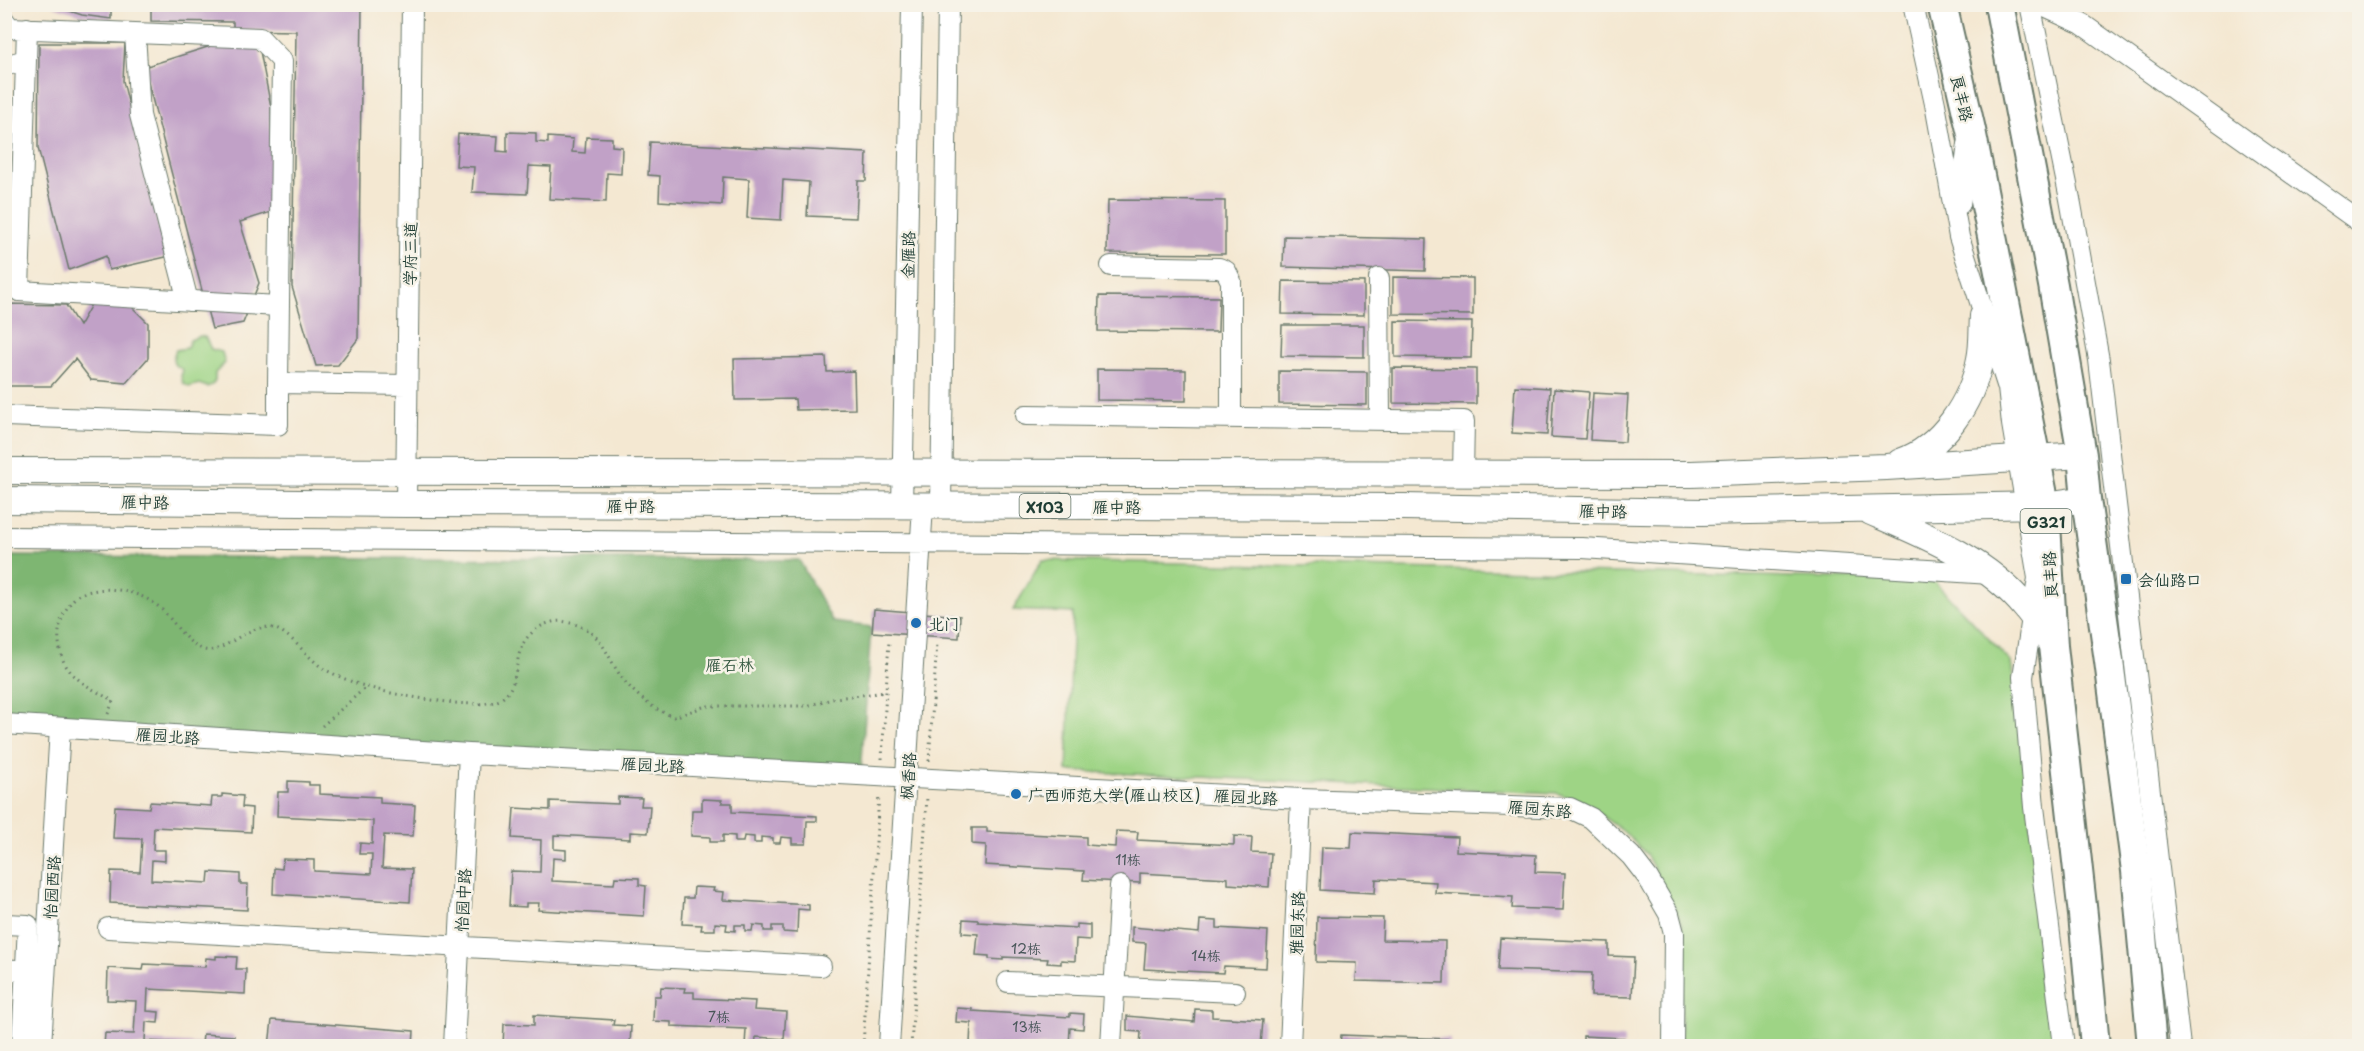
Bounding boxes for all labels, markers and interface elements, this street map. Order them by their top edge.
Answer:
street label: 良丰路 [1946,72,1980,124]
street label: 学府三道 [396,222,422,286]
street label: 金雁路 [895,231,919,279]
street label: 雁中路 [121,489,169,513]
street label: 雁中路 [607,493,655,517]
road number: X103 [1020,494,1070,518]
street label: 雁中路 [1093,494,1141,518]
street label: 雁中路 [1579,498,1627,522]
road number: G321 [2020,509,2072,533]
street label: 良丰路 [2036,550,2062,600]
place label: 会仙路口 [2138,567,2202,591]
marker: 会仙路口 [2119,572,2133,586]
place label: 北门 [928,611,960,635]
marker: 北门 [909,616,923,630]
park label: 雁石林 [706,652,754,676]
street label: 雁园北路 [135,721,201,749]
street label: 雁园北路 [620,750,686,778]
street label: 枫香路 [893,751,921,801]
place label: 广西师范大学(雁山校区) [1028,782,1201,806]
street label: 雁园北路 [1213,782,1279,810]
marker: 广西师范大学(雁山校区) [1009,787,1023,801]
street label: 雁园东路 [1507,793,1573,823]
house number: 11栋 [1115,849,1141,870]
street label: 怡园西路 [37,854,65,920]
street label: 怡园中路 [448,867,476,933]
street label: 雅园东路 [1283,891,1309,955]
house number: 12栋 [1011,938,1041,959]
house number: 14栋 [1191,945,1221,966]
house number: 7栋 [708,1006,730,1027]
house number: 13栋 [1012,1016,1042,1037]

